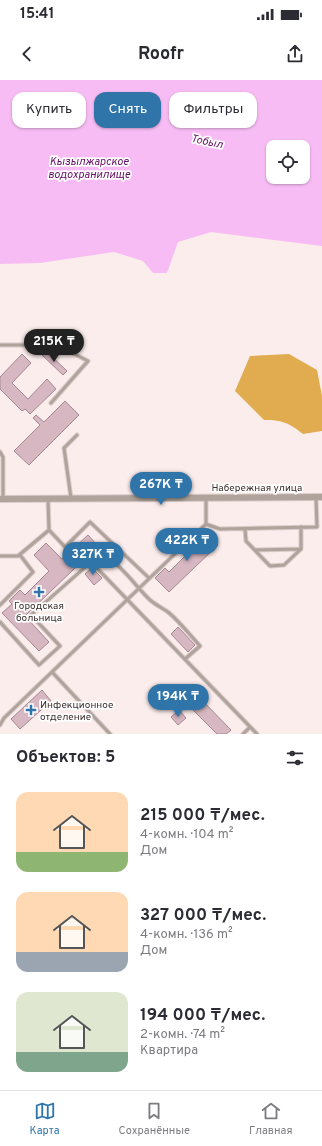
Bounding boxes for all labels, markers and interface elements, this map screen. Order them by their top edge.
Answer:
text: 15:41 [20,5,54,24]
icon: back [16,43,38,65]
text: Roofr [138,43,184,66]
icon: share [284,43,306,65]
chip: Купить [12,92,86,128]
chip: Снять [94,92,161,128]
chip: Фильтры [169,92,257,128]
water label: Тобыл [190,132,225,152]
map controls [266,140,310,184]
button: locate [266,140,310,184]
water label: Кызылжарское водохранилище [48,155,130,182]
pin: 215K ₸ [21,329,87,363]
text: 215K ₸ [33,334,75,350]
pin: 267K ₸ [128,472,194,506]
text: 267K ₸ [139,477,183,493]
street label: Набережная улица [212,482,302,495]
pin: 422K ₸ [154,528,220,562]
text: 422K ₸ [164,533,210,549]
pin: 327K ₸ [60,542,126,576]
text: 327K ₸ [71,547,115,563]
marker: Городская больница [33,586,45,598]
place label: Городская больница [14,600,64,625]
pin: 194K ₸ [145,684,211,718]
text: 194K ₸ [157,689,199,705]
place label: Инфекционное отделение [40,699,113,724]
marker: Инфекционное отделение [25,704,37,716]
text: Объектов: 5 [16,747,115,769]
icon: filters [284,747,306,769]
text: 215 000 ₸/мес. [140,805,265,827]
icon: home [48,808,96,856]
text: 4-комн. · 104 m² [140,827,233,843]
text: Дом [140,843,167,859]
text: 327 000 ₸/мес. [140,905,266,927]
icon: home [48,908,96,956]
text: 4-комн. · 136 m² [140,927,233,943]
text: Дом [140,943,167,959]
text: 194 000 ₸/мес. [140,1005,265,1027]
icon: home [48,1008,96,1056]
text: 2-комн. · 74 m² [140,1027,225,1043]
text: Квартира [140,1043,198,1059]
tab: Карта [29,1100,60,1138]
tab: Сохранённые [119,1100,190,1138]
tab: Главная [249,1100,293,1138]

